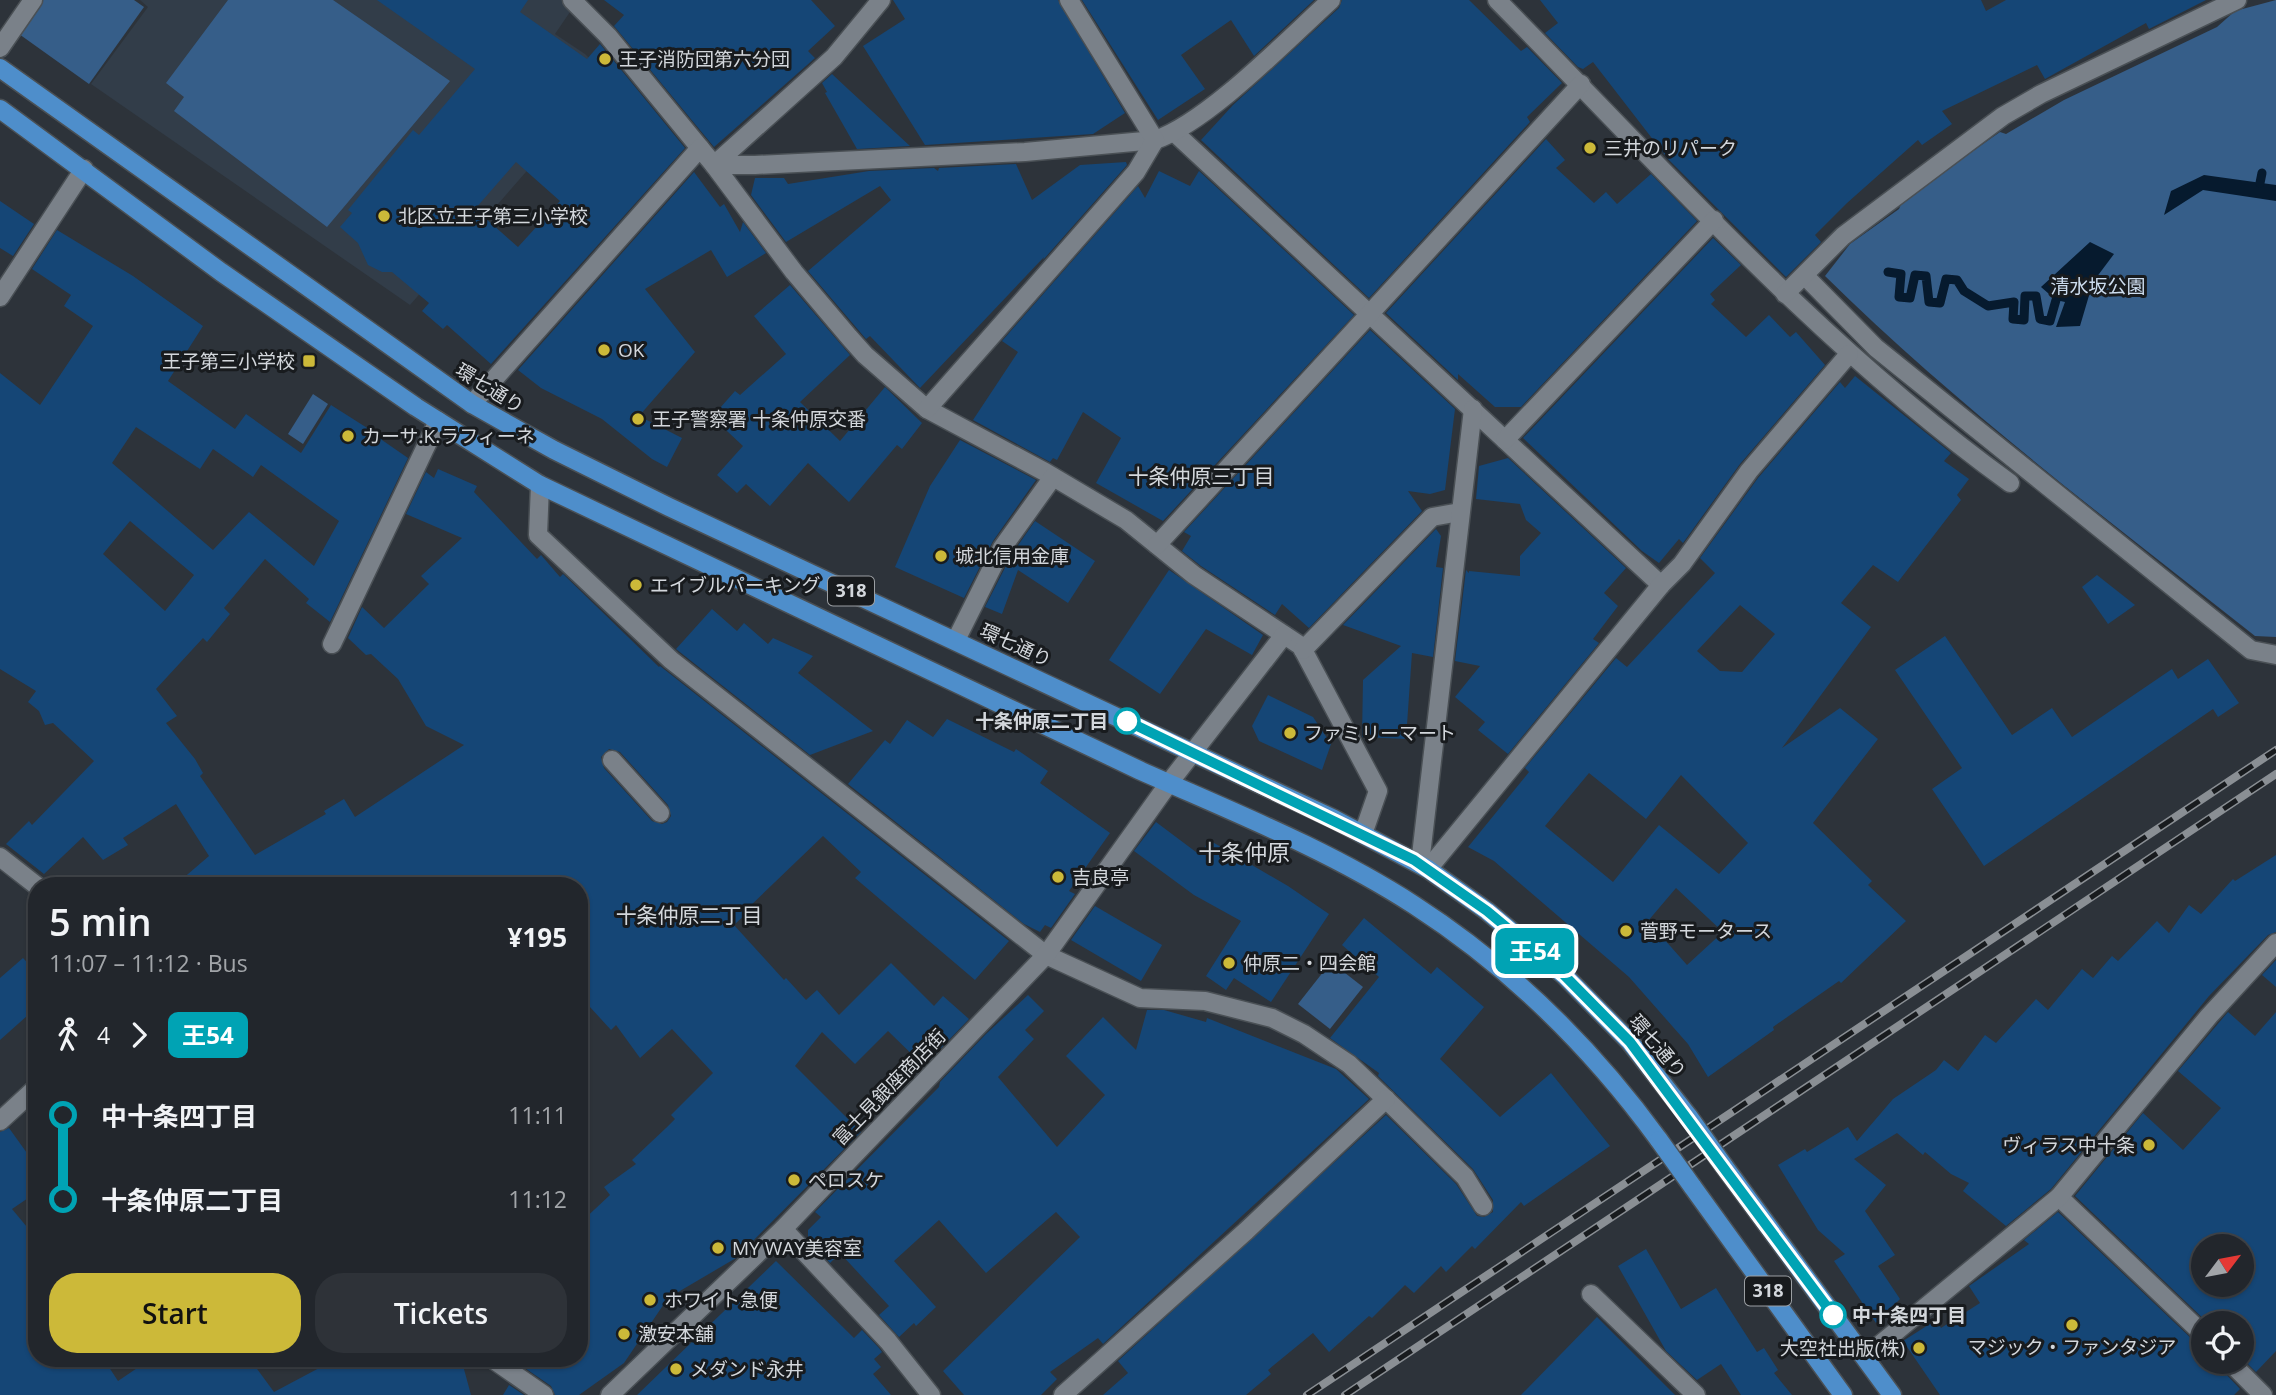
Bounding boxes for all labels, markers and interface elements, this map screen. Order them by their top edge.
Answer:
place label: 王子消防団第六分団 [619,46,790,72]
marker: 王子消防団第六分団 [597,51,613,67]
place label: 三井のリパーク [1604,135,1737,161]
marker: 三井のリパーク [1582,140,1598,156]
place label: 北区立王子第三小学校 [398,203,588,229]
marker: 北区立王子第三小学校 [376,208,392,224]
park label: 清水坂公園 [2050,273,2146,299]
place label: OK [618,337,645,363]
marker: OK [596,342,612,358]
place label: 王子第三小学校 [162,348,295,374]
marker: 王子第三小学校 [301,353,317,369]
street label: 環七通り [451,357,529,419]
place label: 王子警察署 十条仲原交番 [652,406,866,432]
marker: 王子警察署 十条仲原交番 [630,411,646,427]
place label: カーサ.K.ラフィーネ [362,423,535,449]
marker: カーサ.K.ラフィーネ [340,428,356,444]
district label: 十条仲原三丁目 [1128,462,1275,490]
place label: 城北信用金庫 [955,543,1069,569]
marker: 城北信用金庫 [933,548,949,564]
place label: エイブルパーキング [650,572,820,598]
road number: 318 [828,576,874,606]
marker: エイブルパーキング [628,577,644,593]
street label: 環七通り [976,617,1056,673]
place label: 十条仲原二丁目 [975,708,1108,734]
marker: 十条仲原二丁目 [1114,708,1140,734]
place label: ファミリーマート [1304,720,1456,746]
marker: ファミリーマート [1282,725,1298,741]
district label: 十条仲原 [1198,836,1290,868]
place label: 吉良亭 [1072,864,1129,890]
marker: 吉良亭 [1050,869,1066,885]
text: 5 min [49,895,152,947]
district label: 十条仲原二丁目 [616,901,763,929]
place label: 菅野モータース [1640,918,1772,944]
text: ¥195 [508,919,567,955]
marker: 菅野モータース [1618,923,1634,939]
line badge: 王54 [1495,928,1575,974]
text: 王54 [1509,934,1561,967]
text: 11:07 – 11:12 · Bus [49,947,248,979]
place label: 仲原二・四会館 [1243,950,1376,976]
marker: 仲原二・四会館 [1221,955,1237,971]
street label: 環七通り [1624,1009,1692,1083]
icon: walk [49,1016,87,1054]
icon: forward [120,1016,158,1054]
text: 王54 [182,1018,234,1051]
text: 4 [97,1019,110,1051]
street label: 富士見銀座商店街 [827,1023,951,1151]
text: 中十条四丁目 [101,1098,257,1134]
text: 11:11 [508,1099,567,1131]
place label: ヴィラス中十条 [2002,1132,2135,1158]
marker: ヴィラス中十条 [2141,1137,2157,1153]
place label: ペロスケ [808,1167,884,1193]
marker: ペロスケ [786,1172,802,1188]
text: 十条仲原二丁目 [101,1182,283,1218]
text: 11:12 [508,1183,567,1215]
north arrow [2191,1234,2254,1297]
map controls [2191,1234,2254,1374]
place label: MY WAY美容室 [732,1235,862,1261]
marker: MY WAY美容室 [710,1240,726,1256]
button: Start [49,1273,301,1353]
button: Tickets [315,1273,567,1353]
road number: 318 [1745,1276,1791,1306]
place label: ホワイト急便 [664,1287,778,1313]
marker: ホワイト急便 [642,1292,658,1308]
marker: 中十条四丁目 [1820,1302,1846,1328]
place label: 中十条四丁目 [1852,1302,1966,1328]
button: locate [2191,1311,2254,1374]
marker: マジック・ファンタジア [2064,1317,2080,1333]
place label: 激安本舗 [638,1321,714,1347]
marker: 激安本舗 [616,1326,632,1342]
place label: マジック・ファンタジア [1968,1334,2176,1360]
place label: 大空社出版(株) [1780,1335,1905,1361]
marker: 大空社出版(株) [1911,1340,1927,1356]
place label: メダンド永井 [690,1356,804,1382]
marker: メダンド永井 [668,1361,684,1377]

